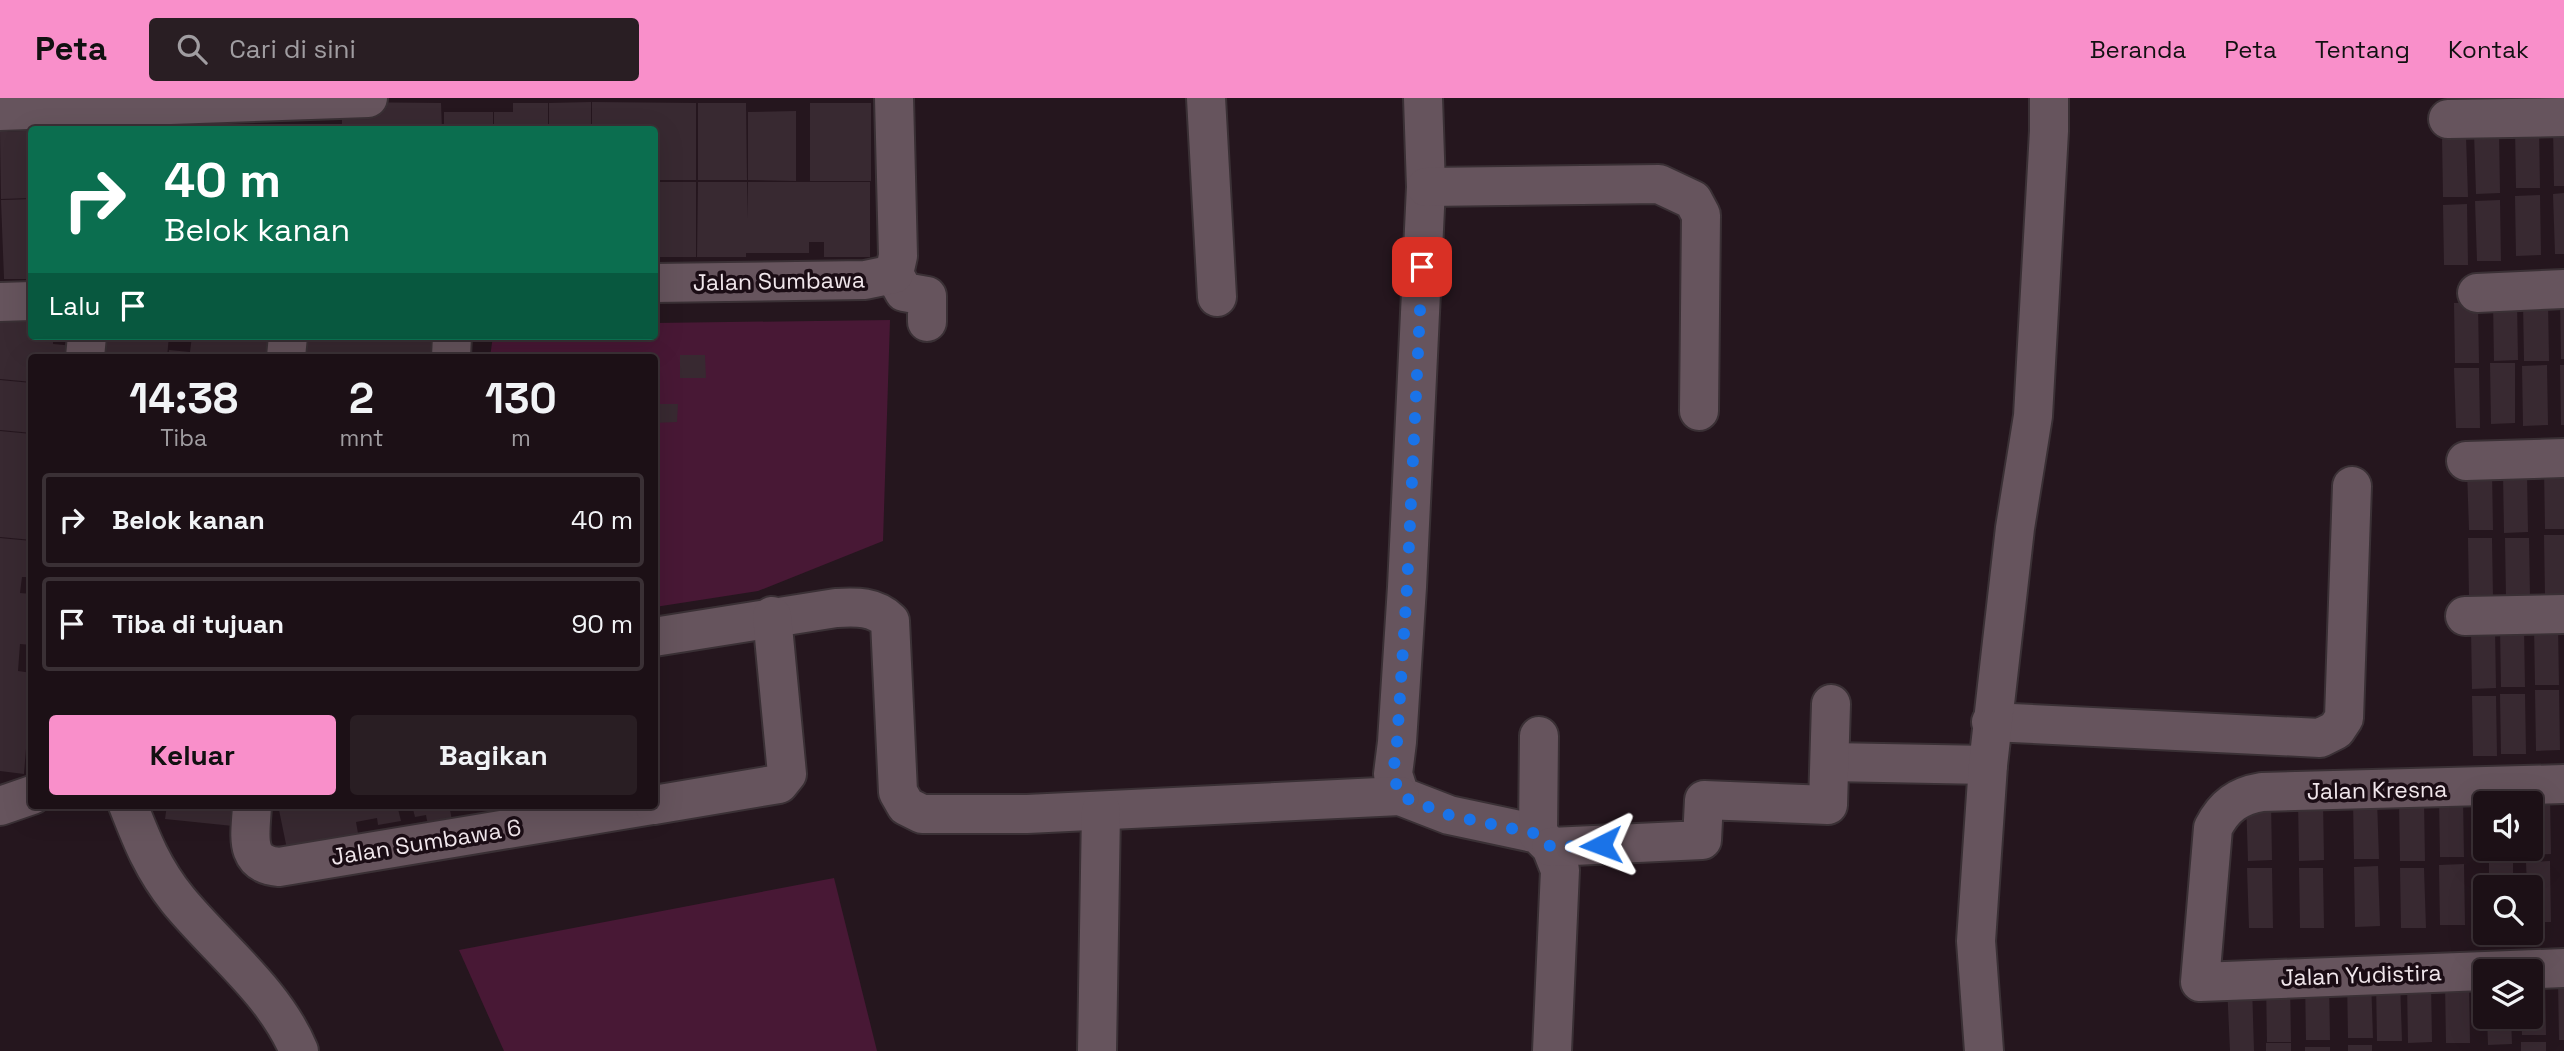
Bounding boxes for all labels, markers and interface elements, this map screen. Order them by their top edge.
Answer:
search box [149,18,639,81]
text: Peta [35,28,107,70]
icon: search [173,30,211,68]
text: Cari di sini [229,32,356,66]
text: Beranda [2090,34,2186,65]
text: Peta [2224,34,2277,65]
text: Tentang [2315,34,2410,65]
text: Kontak [2448,34,2529,65]
text: 40 m [164,149,281,211]
icon: right [49,154,140,245]
text: Belok kanan [164,210,350,250]
pin [1392,237,1452,297]
icon: arrive [1403,248,1441,286]
street label: Jalan Sumbawa [693,264,865,298]
icon: arrive [114,287,152,325]
text: Lalu [49,289,100,323]
text: 14:38 [129,372,238,425]
text: 2 [349,372,374,425]
text: 130 [485,372,557,425]
text: Tiba [160,423,207,453]
text: mnt [340,423,384,453]
text: m [511,423,531,453]
icon: right [53,501,91,539]
text: Belok kanan [112,503,265,537]
text: 40 m [571,503,633,537]
icon: arrive [53,605,91,643]
text: Tiba di tujuan [112,607,284,641]
text: 90 m [571,607,633,641]
button: Keluar [49,715,336,795]
button: Bagikan [350,715,637,795]
street label: Jalan Kresna [2306,774,2448,806]
map controls [2473,791,2543,1029]
button: sound [2473,791,2543,861]
position arrow [1564,808,1638,882]
street label: Jalan Sumbawa 6 [329,812,523,872]
button: search [2473,875,2543,945]
street label: Jalan Yudistira [2280,957,2442,993]
button: layers [2473,959,2543,1029]

